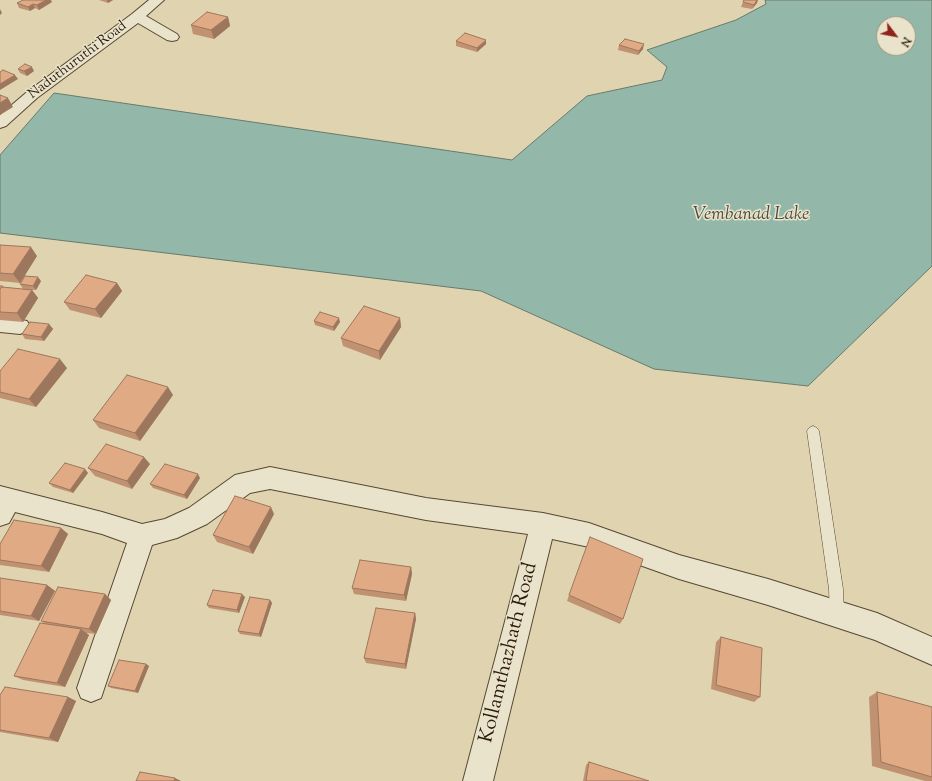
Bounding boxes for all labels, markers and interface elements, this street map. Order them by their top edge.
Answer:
north arrow [876,16,916,56]
street label: Naduthuruthi Road [25,19,131,103]
text: N [896,34,914,50]
water label: Vembanad Lake [693,205,809,227]
street label: Kollamthazhath Road [476,560,544,746]

